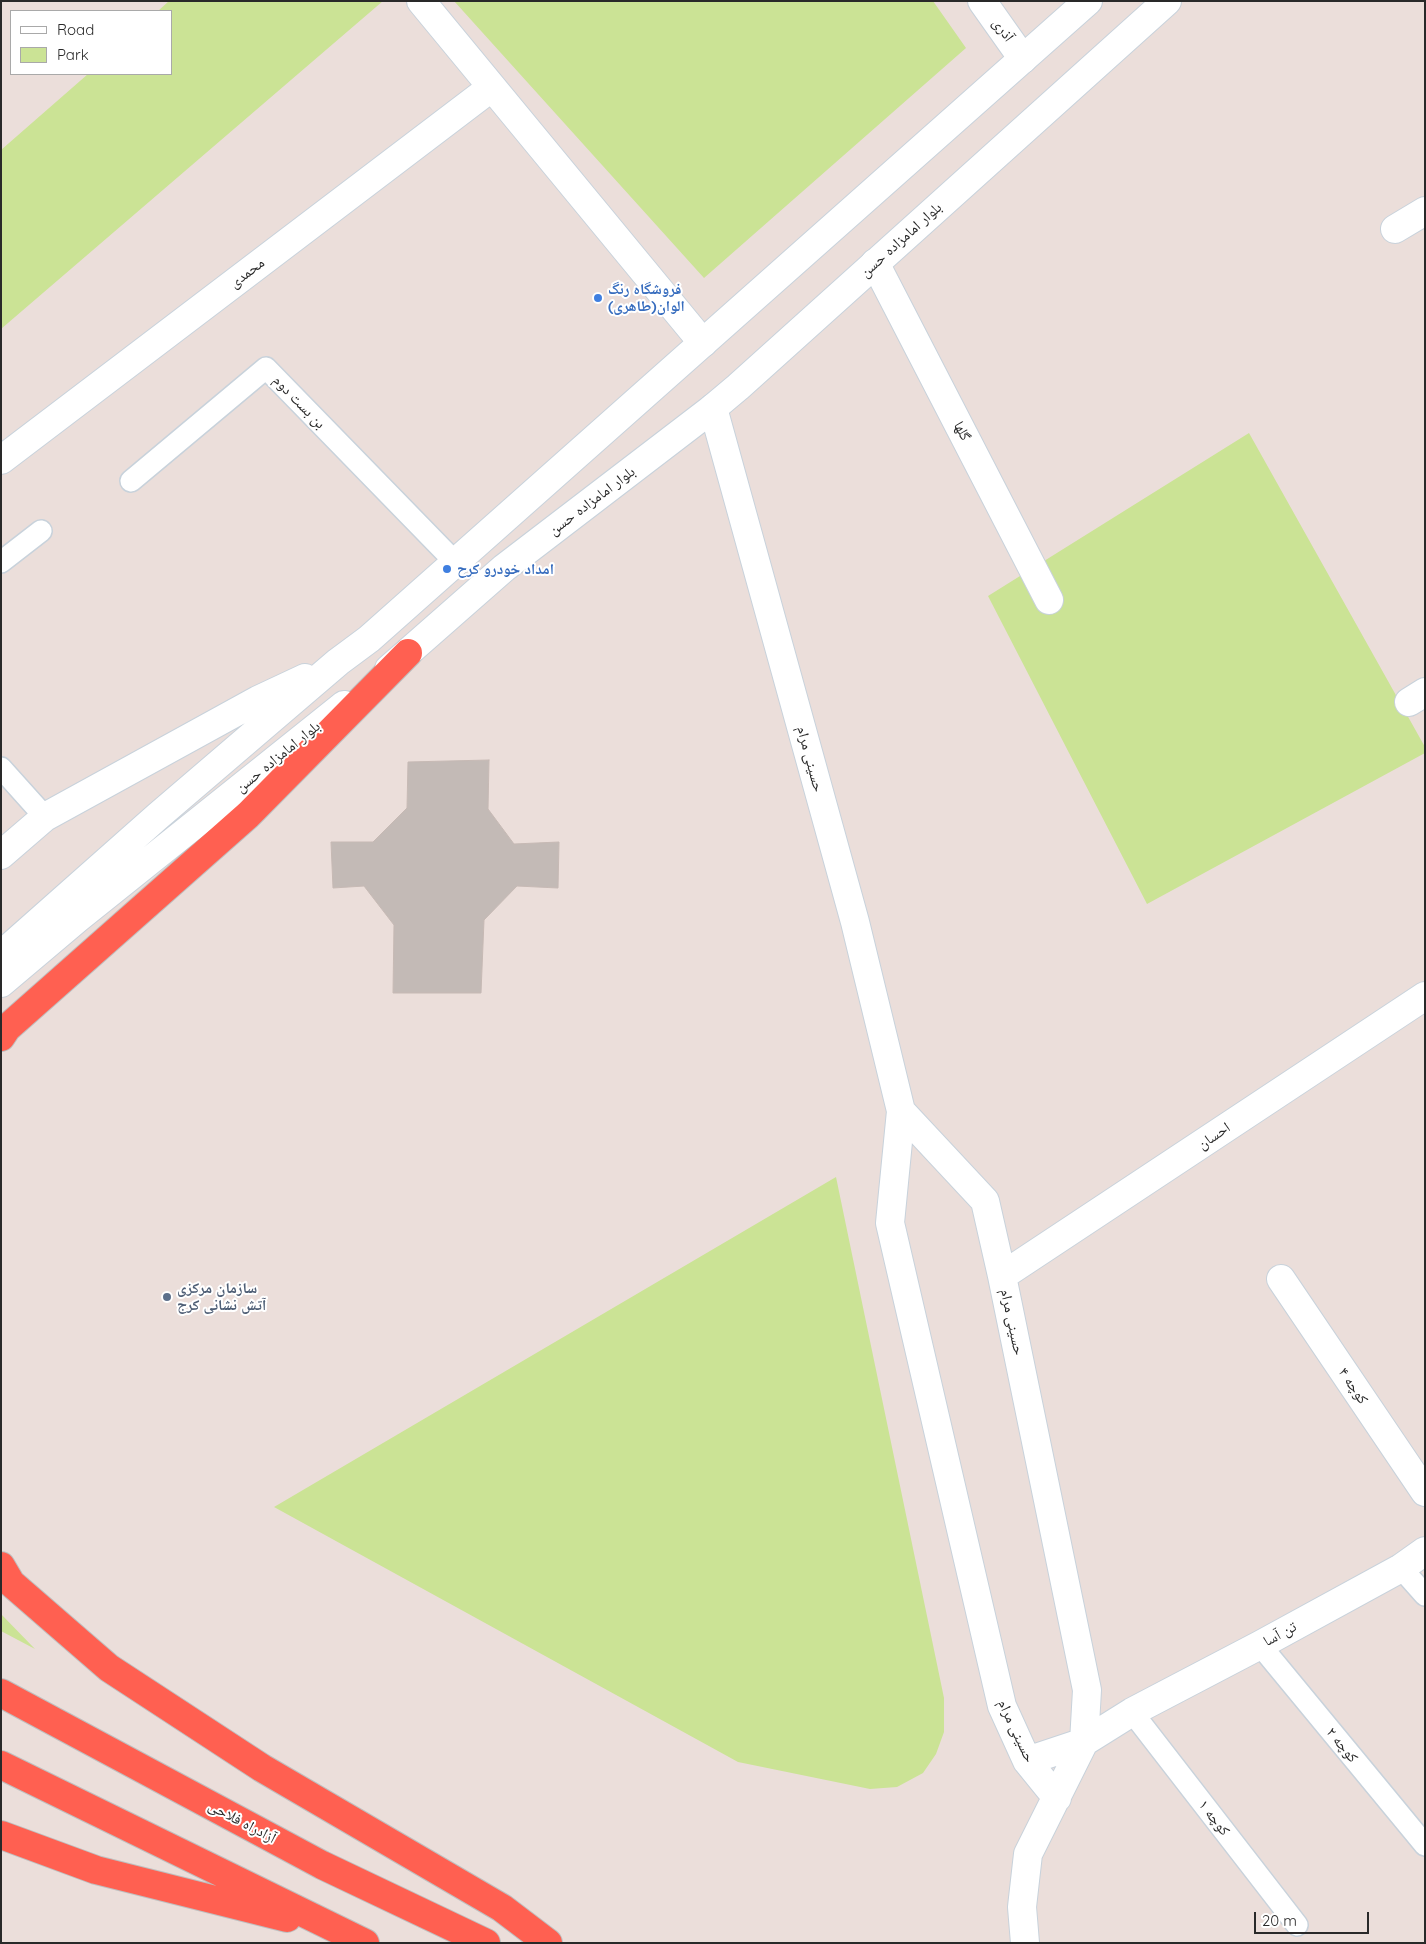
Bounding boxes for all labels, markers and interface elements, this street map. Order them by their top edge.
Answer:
legend [10,10,172,75]
street label: آذری [988,15,1018,45]
text: Road [57,20,94,39]
text: Park [57,45,89,64]
street label: بلوار امامزاده حسن [856,199,946,281]
street label: محمدی [226,254,268,292]
place label: فروشگاه رنگ الوان(طاهری) [608,280,685,315]
marker: فروشگاه رنگ الوان(طاهری) [592,292,604,304]
street label: بن بست دوم [269,371,329,433]
street label: گلها [950,418,974,444]
street label: بلوار امامزاده حسن [545,463,639,539]
place label: امداد خودرو کرح [457,560,554,578]
marker: امداد خودرو کرح [441,563,453,575]
street label: بلوار امامزاده حسن [232,717,324,797]
street label: حسینی مرام [793,724,827,794]
street label: احسان [1194,1119,1234,1153]
place label: سازمان مرکزی آتش نشانی کرج [177,1279,266,1314]
street label: حسینی مرام [996,1287,1028,1357]
marker: سازمان مرکزی آتش نشانی کرج [161,1291,173,1303]
street label: کوچه ۴ [1334,1364,1372,1408]
street label: تن آسا [1260,1618,1300,1650]
street label: حسینی مرام [994,1697,1038,1765]
street label: کوچه ۲ [1322,1724,1362,1766]
street label: آزادراه فلاحی [205,1797,279,1847]
street label: کوچه ۱ [1194,1797,1234,1839]
scale bar [1256,1902,1371,1934]
text: 20 m [1262,1911,1297,1930]

